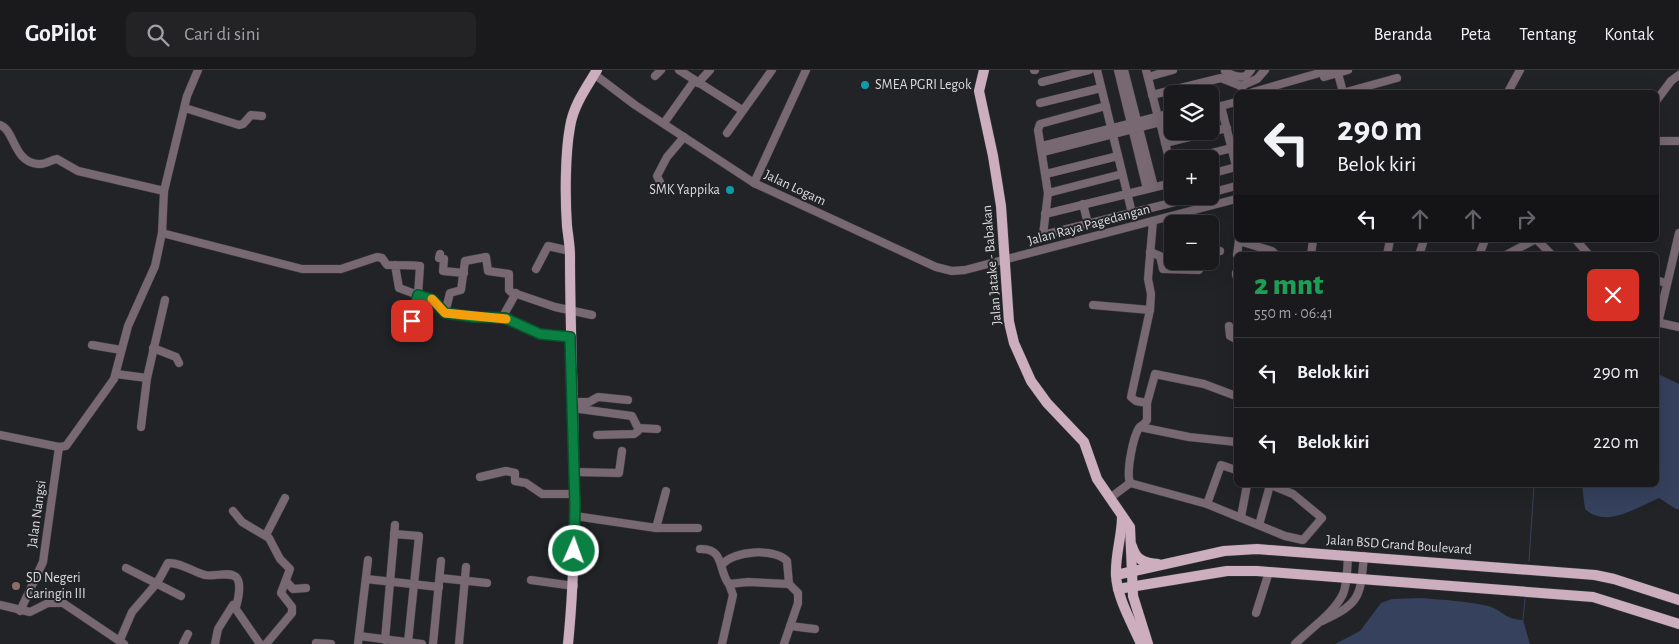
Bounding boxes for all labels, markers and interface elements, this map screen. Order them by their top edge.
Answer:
search box [126,12,476,57]
icon: search [144,21,172,49]
text: GoPilot [25,22,96,46]
text: Cari di sini [184,25,260,44]
text: Beranda [1374,26,1432,44]
text: Peta [1460,26,1491,44]
text: Tentang [1519,26,1576,44]
text: Kontak [1604,26,1654,44]
place label: SMEA PGRI Legok [875,78,972,92]
marker: SMEA PGRI Legok [859,79,871,91]
map controls [1164,85,1219,270]
button: layers [1164,85,1219,140]
icon: left [1254,110,1319,175]
text: 290 m [1337,112,1422,147]
button: + [1164,150,1219,205]
text: Belok kiri [1337,153,1416,175]
street label: Jalan Logam [762,168,828,208]
place label: SMK Yappika [649,183,721,197]
marker: SMK Yappika [724,184,736,196]
street label: Jalan Raya Pagedangan [1026,202,1152,248]
street label: Jalan Jatake - Babakan [980,205,1004,325]
icon: left [1353,205,1381,233]
icon: ahead [1406,205,1434,233]
icon: ahead [1459,205,1487,233]
icon: right [1512,205,1540,233]
button: − [1164,215,1219,270]
button: close [1587,269,1639,321]
text: 2 mnt [1254,270,1323,300]
pin [391,300,433,342]
text: 550 m · 06:41 [1254,305,1333,321]
icon: arrive [398,307,426,335]
icon: left [1254,359,1282,387]
text: Belok kiri [1297,363,1369,382]
text: 290 m [1593,363,1639,382]
icon: left [1254,429,1282,457]
text: Belok kiri [1297,433,1369,452]
text: 220 m [1593,433,1639,452]
street label: Jalan Nangsi [25,479,49,549]
position arrow [547,524,599,576]
street label: Jalan BSD Grand Boulevard [1326,533,1472,557]
place label: SD Negeri Caringin III [26,571,86,601]
marker: SD Negeri Caringin III [10,580,22,592]

